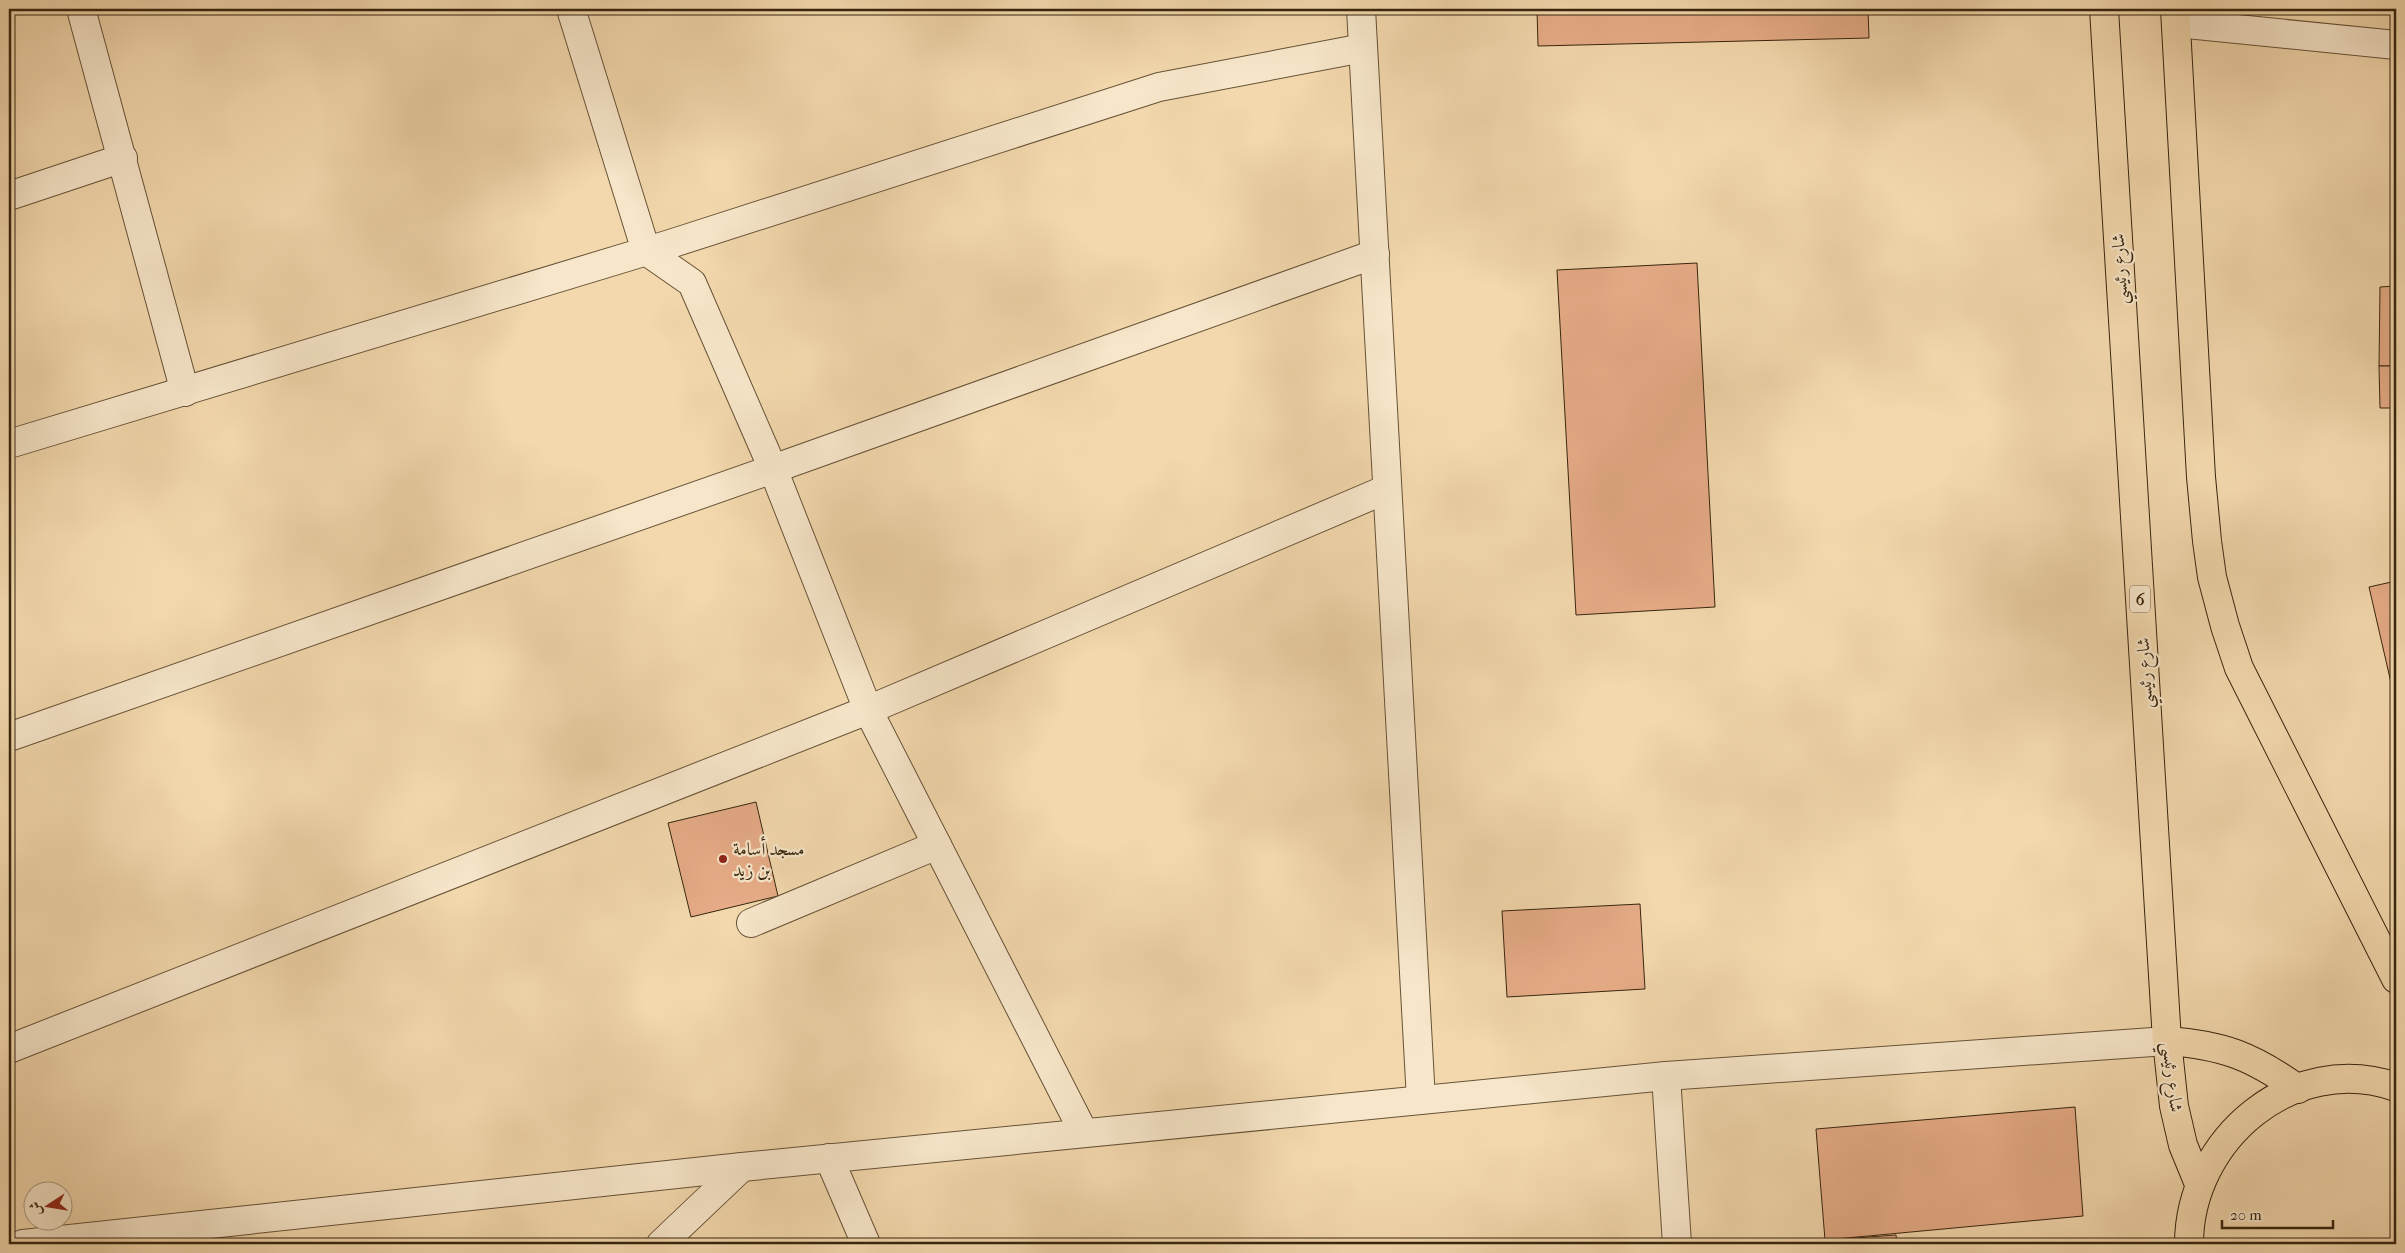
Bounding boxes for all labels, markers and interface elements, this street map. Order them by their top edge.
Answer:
street label: شارع رئيسي [2108,233,2138,305]
road number: 6 [2130,586,2150,612]
street label: شارع رئيسي [2133,637,2163,709]
place label: مسجد أسامة بن زيد [733,836,805,881]
marker: مسجد أسامة بن زيد [717,853,729,865]
street label: شارع رئيسي [2151,1040,2187,1114]
north arrow [22,1180,72,1230]
scale bar [2222,1198,2334,1230]
text: ش [26,1200,46,1217]
text: 20 m [2230,1206,2262,1224]

